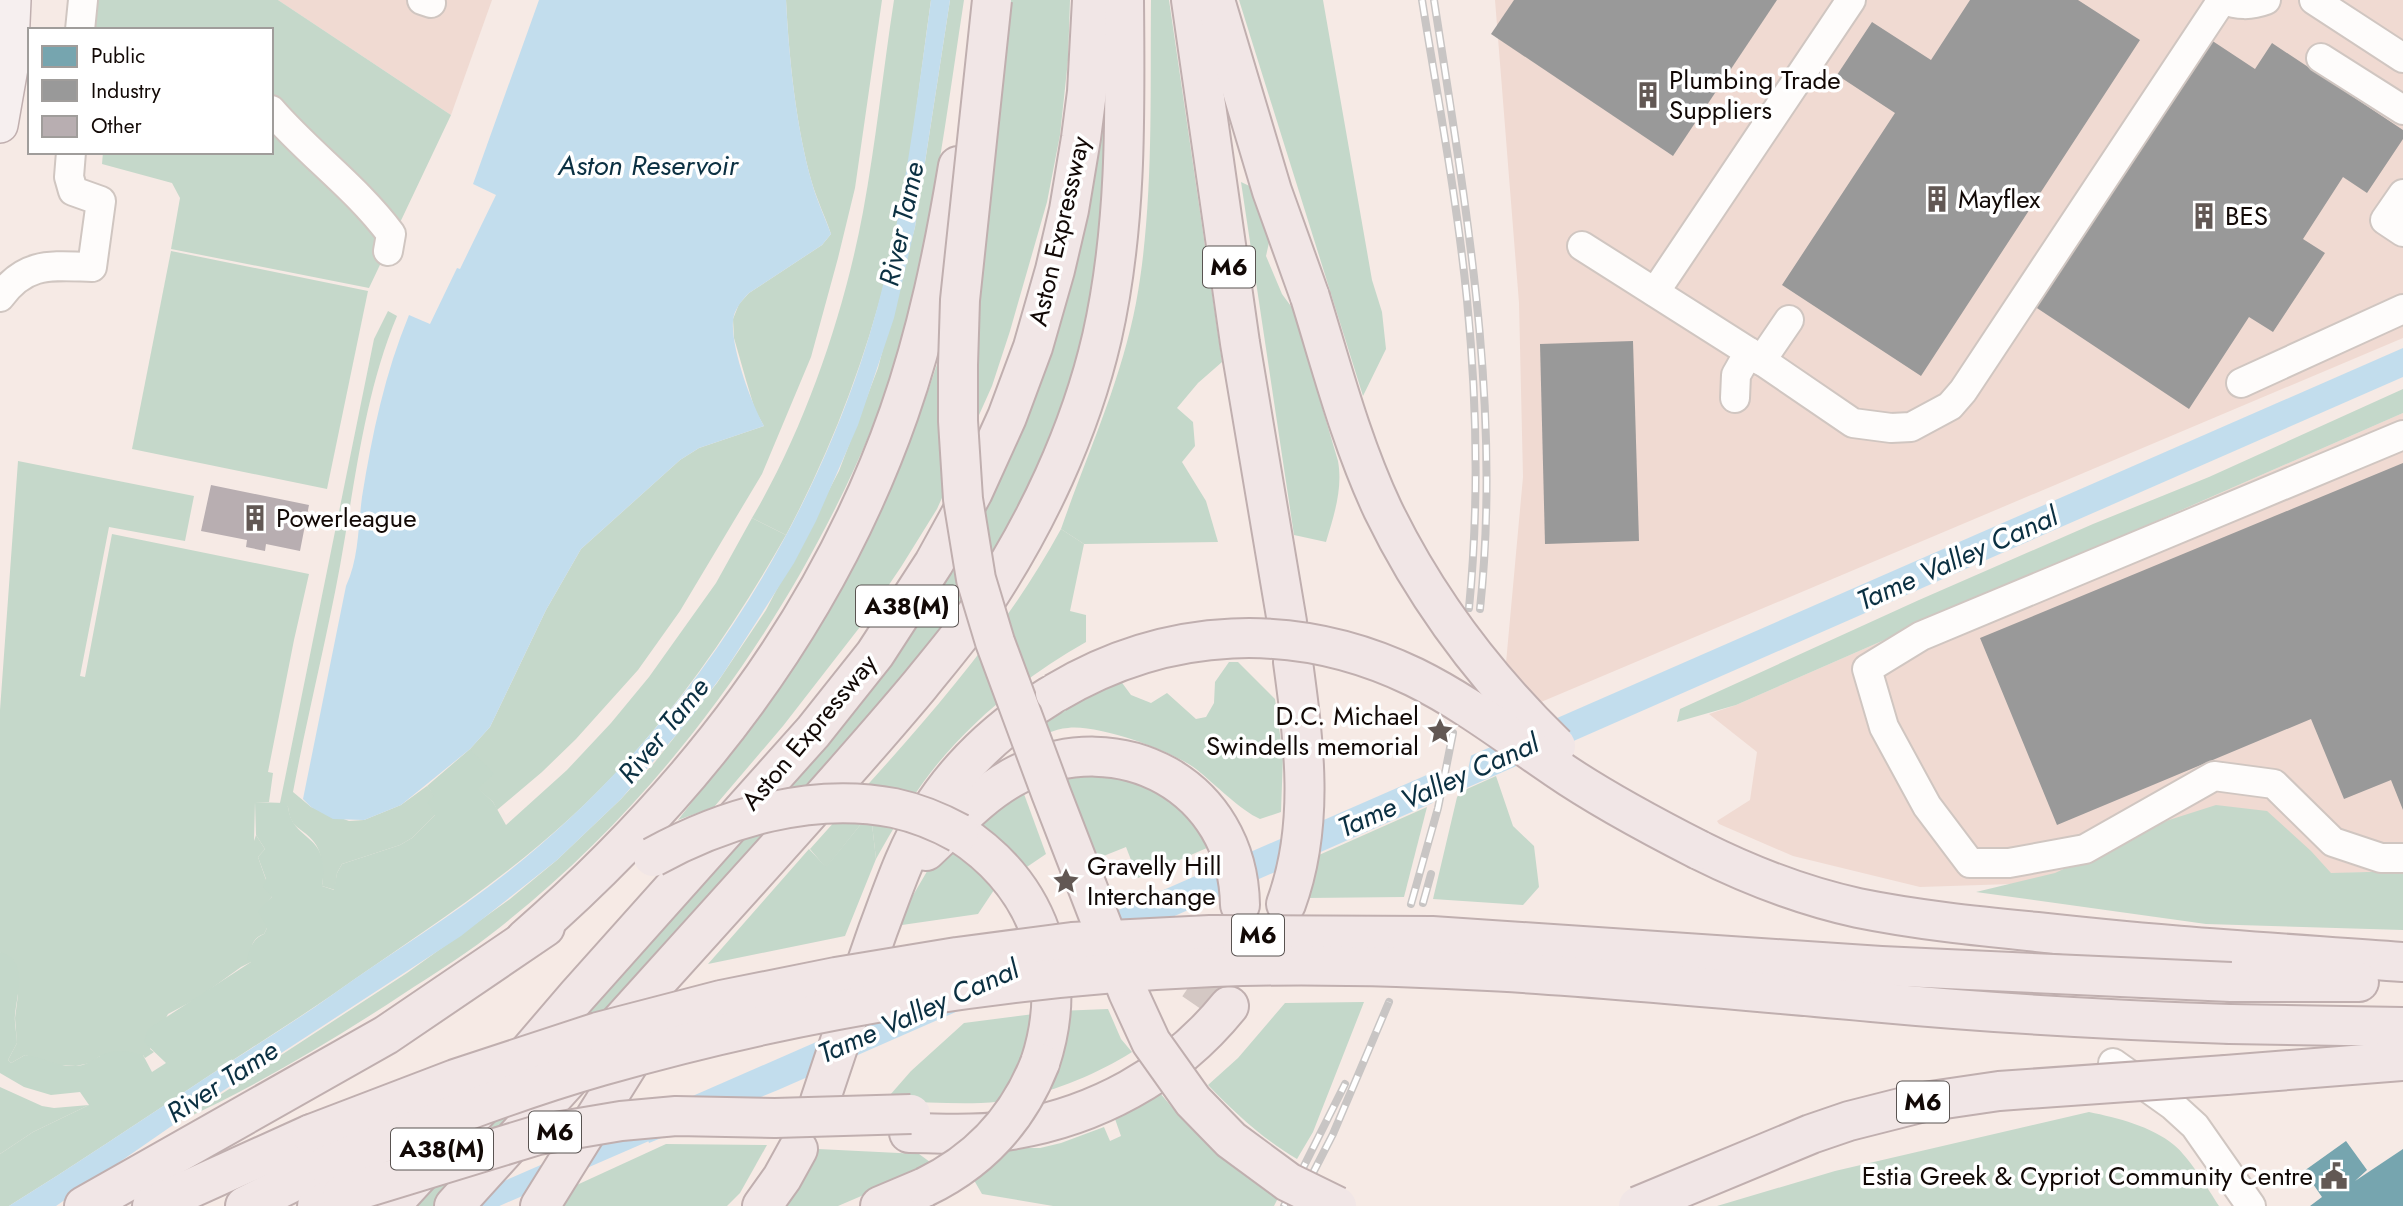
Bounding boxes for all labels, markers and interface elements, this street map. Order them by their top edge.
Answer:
legend [28,28,273,154]
text: Public [91,41,145,71]
place label: Plumbing Trade Suppliers [1669,61,1841,129]
text: Industry [91,76,162,106]
building icon: Plumbing Trade Suppliers [1633,80,1663,110]
text: Other [91,111,142,141]
street label: Aston Expressway [1019,132,1099,330]
water label: Aston Reservoir [557,145,740,186]
water label: River Tame [868,158,935,290]
place label: Mayflex [1958,180,2040,218]
building icon: Mayflex [1922,184,1952,214]
place label: BES [2225,197,2268,235]
building icon: BES [2189,201,2219,231]
road number: M6 [1203,246,1255,288]
water label: Tame Valley Canal [1850,495,2066,621]
place label: Powerleague [276,499,417,537]
building icon: Powerleague [240,503,270,533]
road number: A38(M) [856,586,958,626]
street label: Aston Expressway [732,645,886,818]
water label: River Tame [608,668,719,792]
place label: D.C. Michael Swindells memorial [1206,697,1419,765]
place icon: D.C. Michael Swindells memorial [1425,716,1455,746]
water label: Tame Valley Canal [1331,722,1547,848]
place label: Gravelly Hill Interchange [1087,847,1221,915]
place icon: Gravelly Hill Interchange [1051,866,1081,896]
road number: M6 [1232,915,1284,956]
water label: Tame Valley Canal [811,948,1027,1074]
water label: River Tame [158,1030,286,1133]
road number: M6 [1897,1082,1949,1122]
road number: M6 [529,1112,581,1152]
road number: A38(M) [391,1128,493,1170]
place label: Estia Greek & Cypriot Community Centre [1862,1157,2313,1195]
public building icon: Estia Greek & Cypriot Community Centre [2319,1161,2349,1191]

